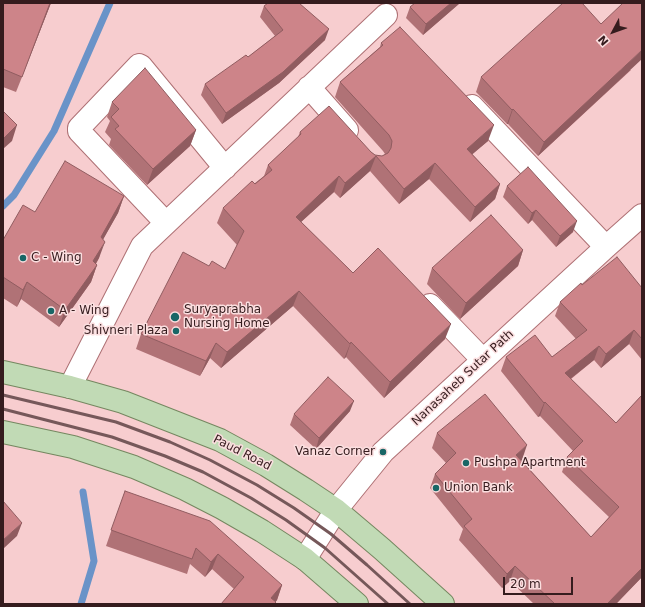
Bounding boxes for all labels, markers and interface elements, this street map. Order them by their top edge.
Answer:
north arrow [593,12,633,52]
text: N [596,32,611,48]
place label: C - Wing [31,251,81,265]
marker: C - Wing [18,253,28,263]
place label: Suryaprabha Nursing Home [184,303,270,331]
place label: A - Wing [59,304,109,318]
marker: A - Wing [46,306,56,316]
marker: Suryaprabha Nursing Home [169,311,181,323]
place label: Shivneri Plaza [84,324,168,338]
marker: Shivneri Plaza [171,326,181,336]
street label: Nanasaheb Sutar Path [409,327,517,429]
street label: Paud Road [211,432,273,474]
place label: Vanaz Corner [295,445,375,459]
marker: Vanaz Corner [378,447,388,457]
place label: Pushpa Apartment [474,456,585,470]
marker: Pushpa Apartment [461,458,471,468]
place label: Union Bank [444,481,513,495]
marker: Union Bank [431,483,441,493]
scale bar [505,569,575,595]
text: 20 m [510,577,541,591]

